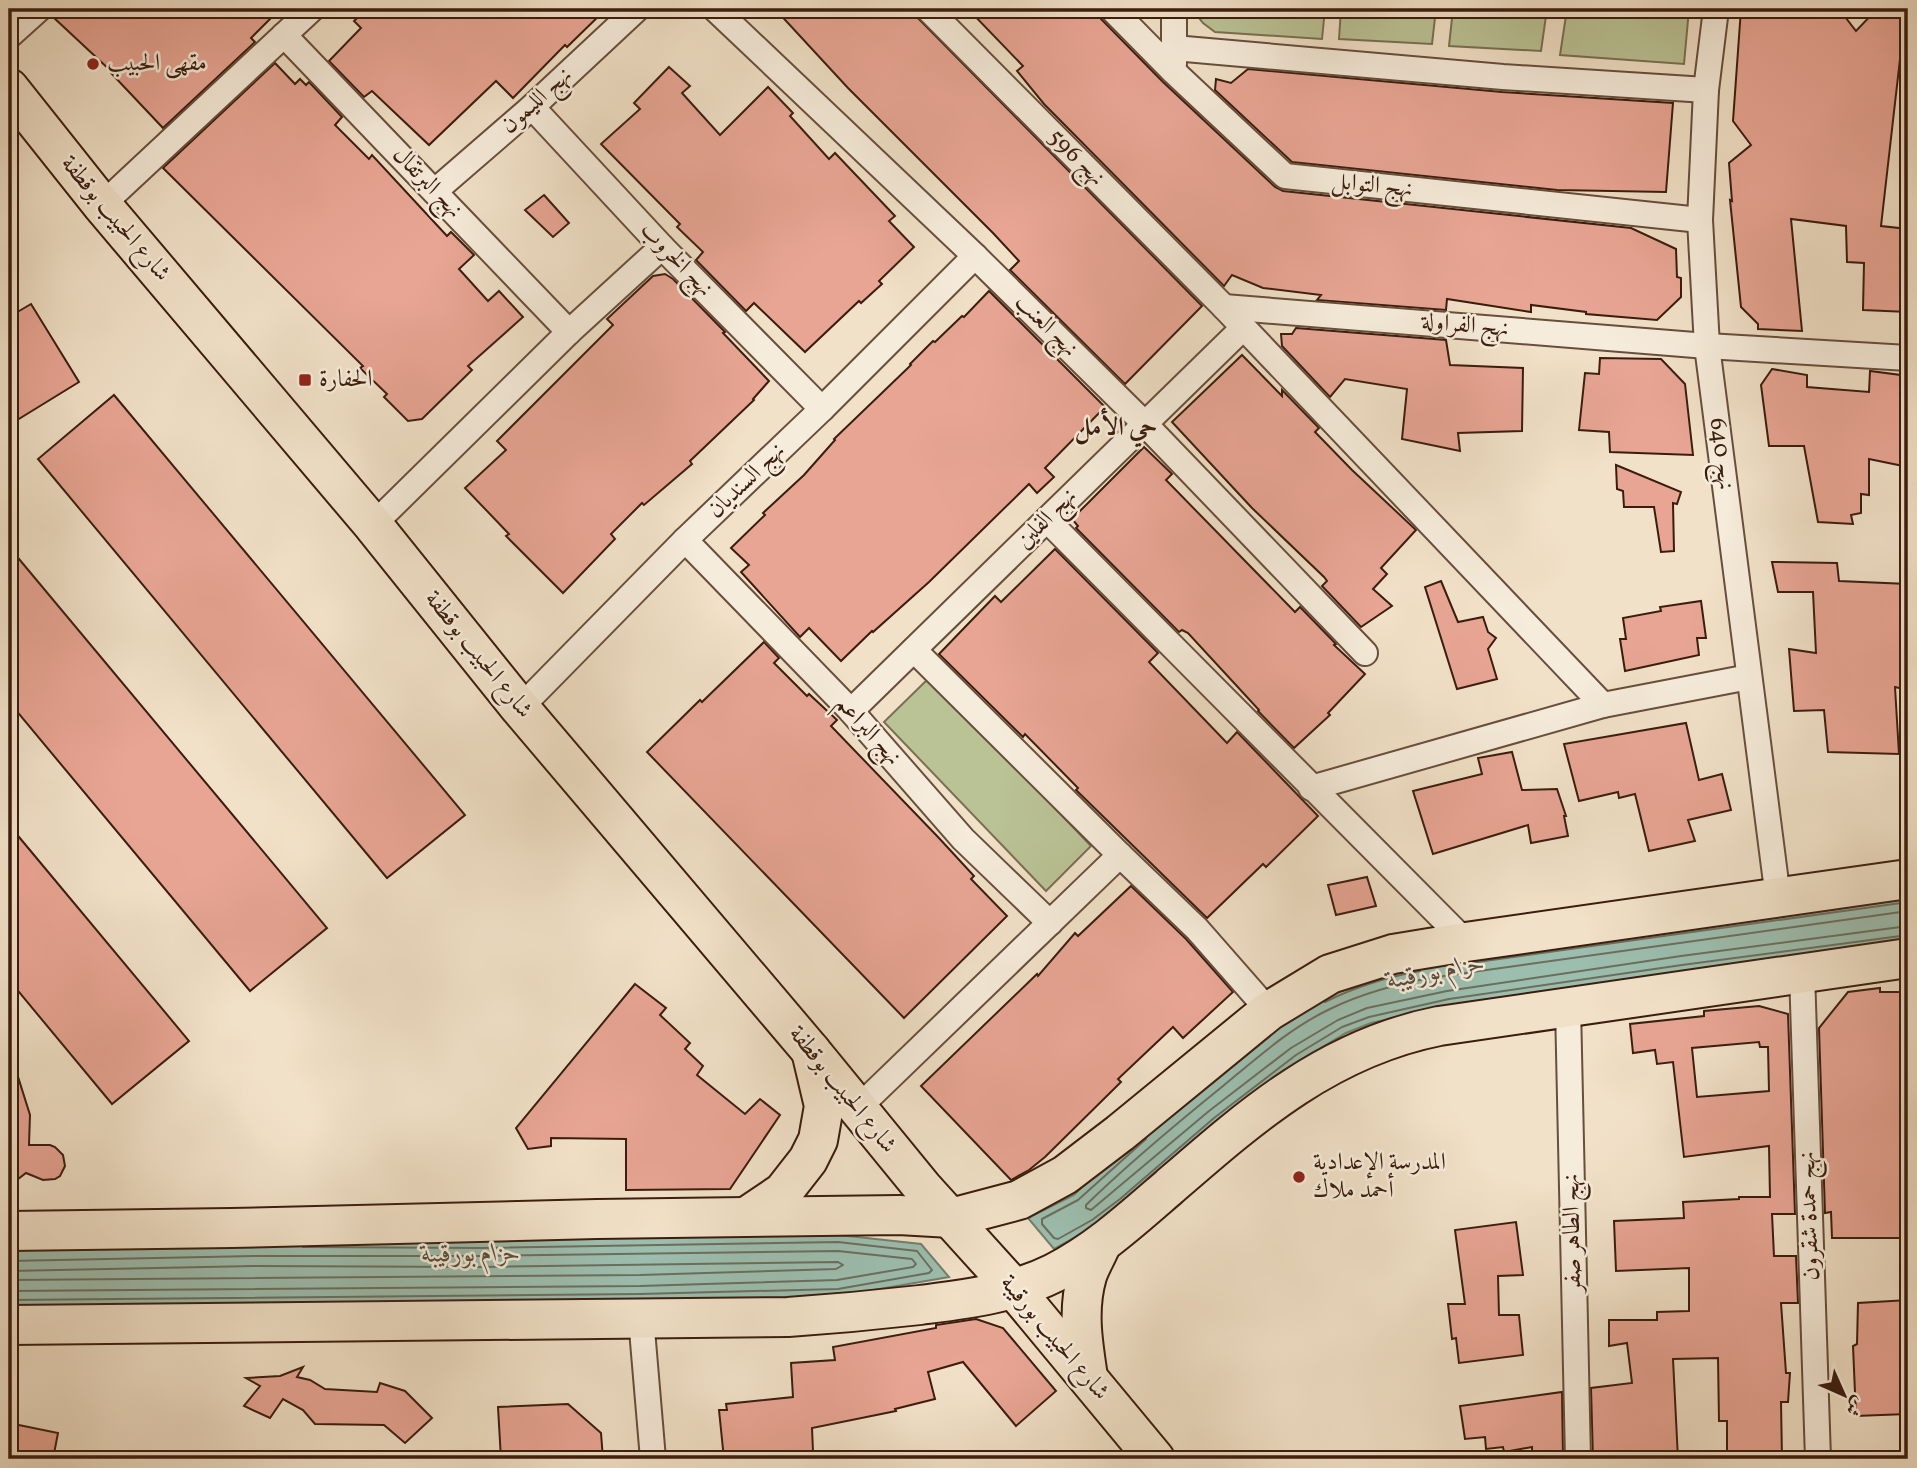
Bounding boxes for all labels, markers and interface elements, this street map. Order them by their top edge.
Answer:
place label: مقهى الحبيب [107,47,207,81]
marker: مقهى الحبيب [85,56,101,72]
street label: نهج الليمون [494,60,582,144]
street label: نهج 596 [1038,121,1113,196]
street label: نهج البرتقال [382,139,470,228]
street label: شارع الحبيب بوقطفة [51,148,178,290]
street label: نهج التوابل [1329,165,1414,209]
street label: نهج الخروب [630,215,721,307]
street label: نهج العنب [1005,286,1086,367]
street label: نهج الفراولة [1419,305,1510,349]
place label: الحفارة [319,363,372,397]
marker: الحفارة [297,372,313,388]
district label: حي الأمل [1075,407,1157,448]
street label: نهج 640 [1698,416,1742,492]
street label: نهج السنديان [700,435,795,528]
street label: نهج الفلين [1009,481,1087,559]
street label: شارع الحبيب بوقطفة [415,584,540,727]
street label: نهج البراعم [825,688,909,776]
water label: حزام بورقيبة [1382,945,1489,1002]
street label: شارع الحبيب بوقطفة [779,1019,904,1162]
place label: المدرسة الإعدادية أحمد ملاك [1313,1146,1446,1208]
street label: نهج حمدة شقرون [1791,1151,1831,1281]
marker: المدرسة الإعدادية أحمد ملاك [1291,1169,1307,1185]
street label: نهج الطاهر صفر [1555,1173,1593,1296]
water label: حزام بورقيبة [419,1235,521,1276]
street label: شارع الحبيب بورقيبة [990,1268,1117,1409]
north arrow [1808,1360,1878,1430]
text: ش [1839,1390,1870,1421]

